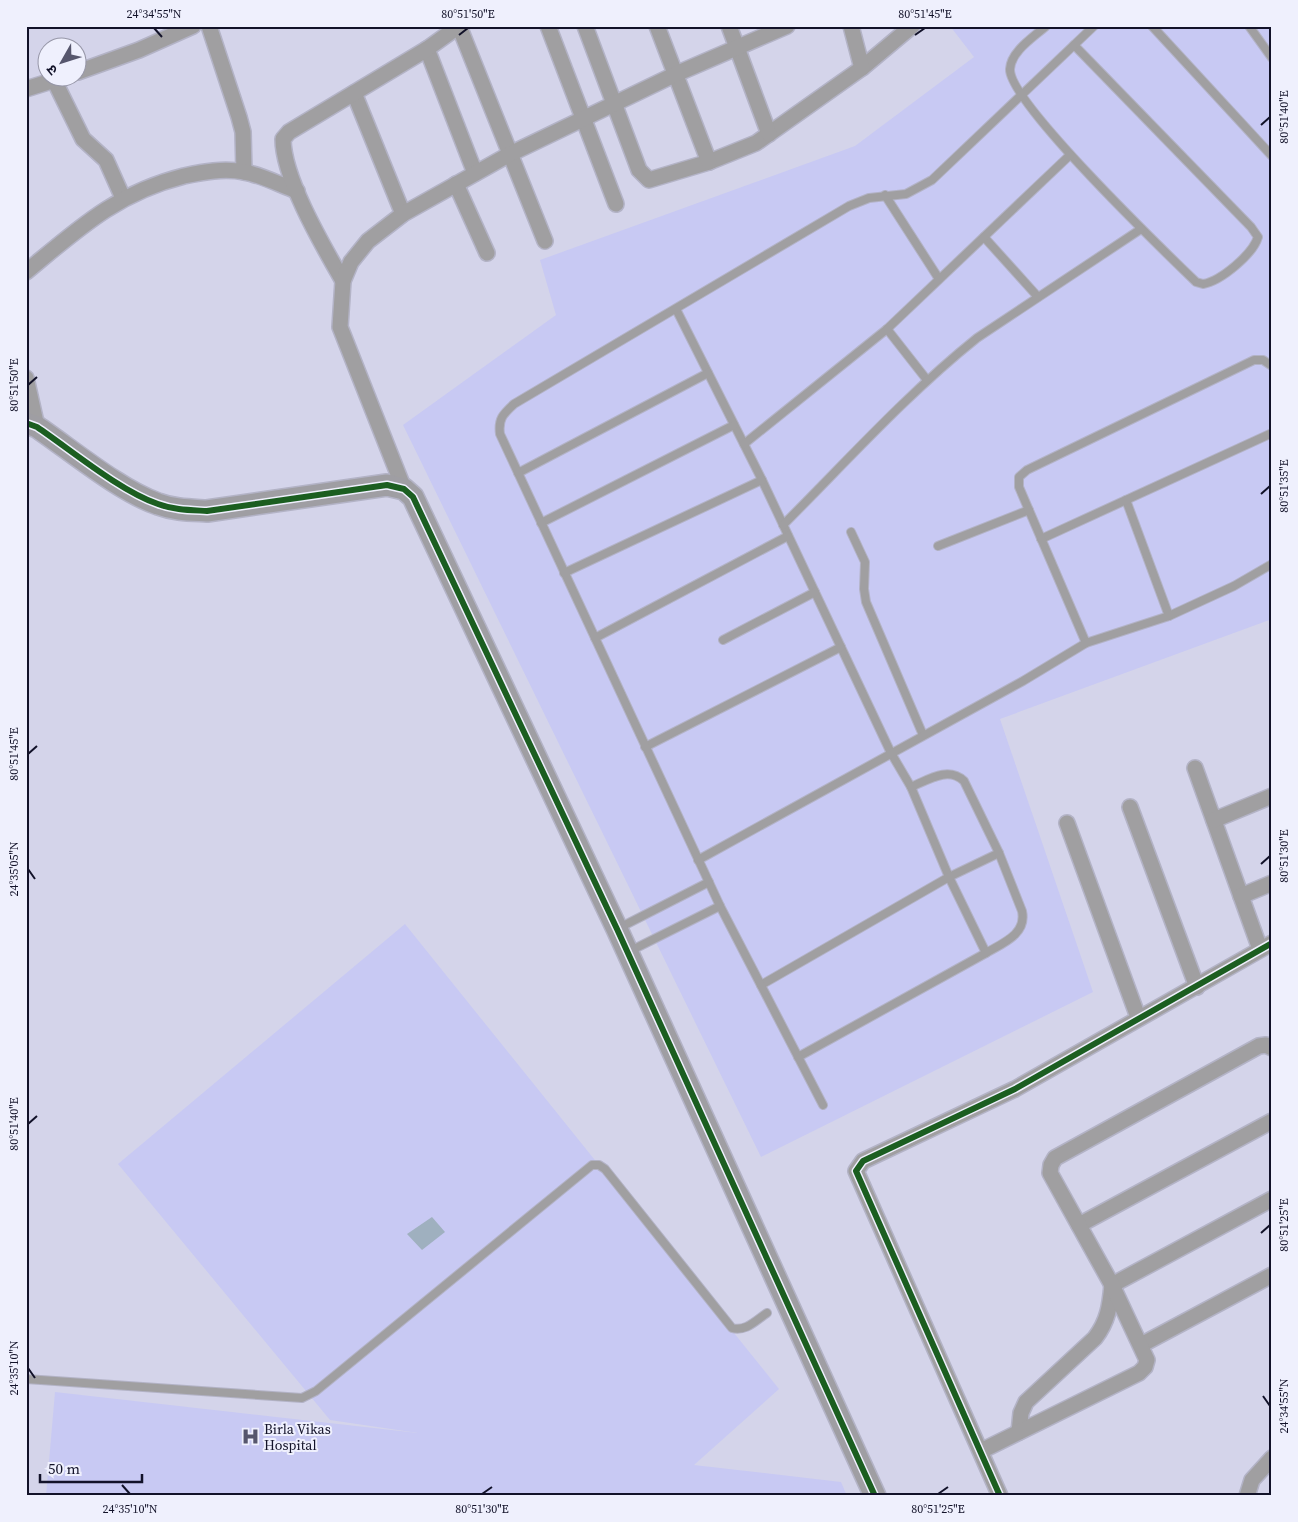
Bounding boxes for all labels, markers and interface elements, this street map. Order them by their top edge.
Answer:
text: 24°34'55"N [126,6,182,22]
text: 80°51'50"E [441,6,495,22]
text: 80°51'45"E [898,6,952,22]
north arrow [38,38,88,88]
text: उ [41,60,62,80]
text: 80°51'40"E [1276,90,1292,144]
text: 80°51'50"E [6,358,22,412]
text: 80°51'35"E [1276,459,1292,513]
text: 80°51'45"E [6,727,22,781]
text: 80°51'30"E [1276,829,1292,883]
text: 24°35'05"N [6,841,22,897]
text: 80°51'40"E [6,1097,22,1151]
text: 80°51'25"E [1276,1198,1292,1252]
text: 24°35'10"N [6,1340,22,1396]
text: 24°34'55"N [1276,1378,1292,1434]
place label: Birla Vikas Hospital [264,1419,331,1455]
hospital icon: Birla Vikas Hospital [240,1427,260,1447]
scale bar [40,1452,142,1484]
text: 50 m [48,1458,80,1479]
text: 24°35'10"N [102,1501,158,1517]
text: 80°51'30"E [455,1501,509,1517]
text: 80°51'25"E [911,1501,965,1517]

